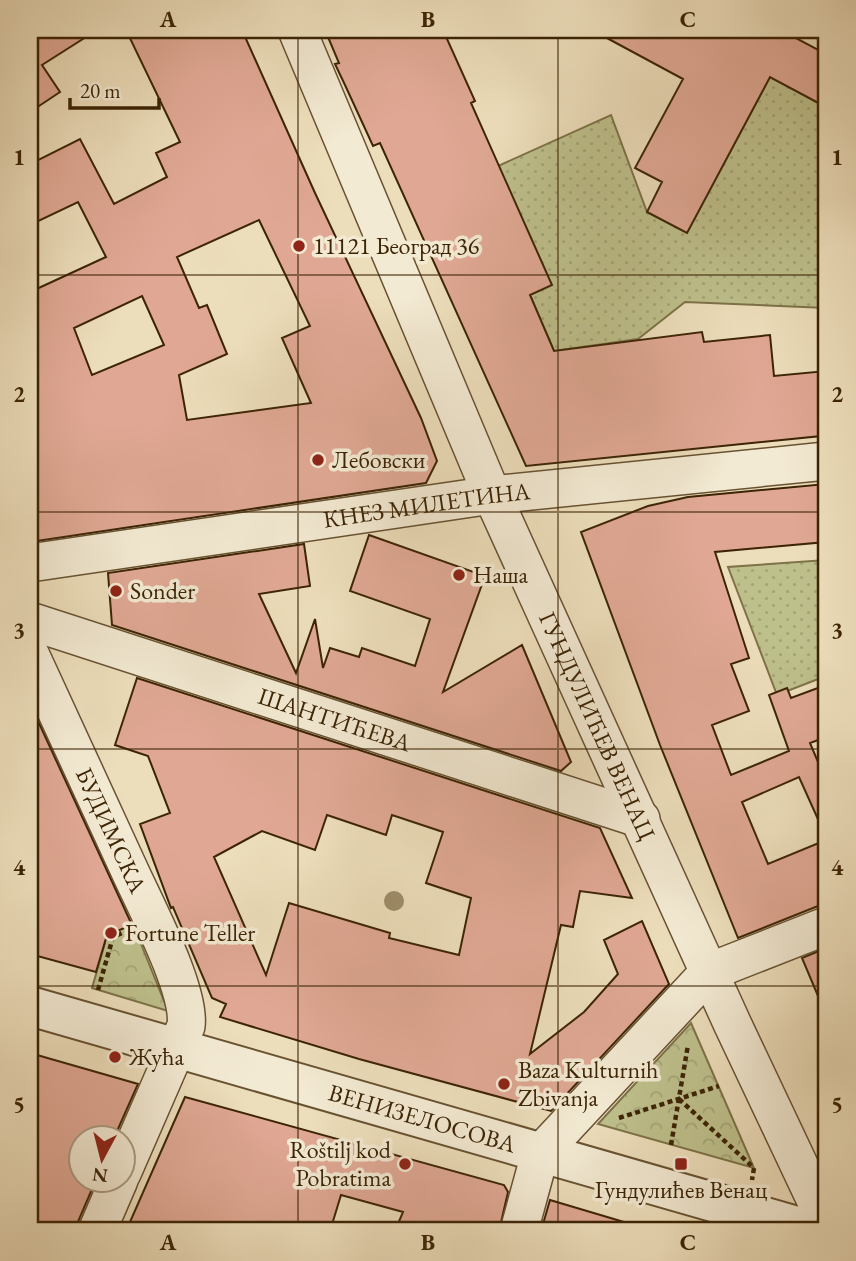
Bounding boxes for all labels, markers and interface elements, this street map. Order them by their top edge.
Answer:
text: A [159,4,177,34]
text: B [421,4,435,34]
text: C [680,4,696,34]
scale bar [70,66,159,110]
text: 20 m [80,77,121,104]
text: 1 [13,142,25,172]
text: 1 [831,142,843,172]
place label: 11121 Београд 36 [313,230,479,261]
marker: 11121 Београд 36 [291,238,307,254]
text: 2 [13,379,25,409]
text: 2 [831,379,843,409]
place label: Лебовски [332,444,426,475]
marker: Лебовски [310,452,326,468]
street label: КНЕЗ МИЛЕТИНА [321,475,532,535]
place label: Наша [473,559,529,590]
marker: Наша [451,567,467,583]
place label: Sonder [130,575,195,606]
marker: Sonder [108,583,124,599]
street label: ГУНДУЛИЋЕВ ВЕНАЦ [532,607,663,845]
text: 3 [13,615,25,645]
text: 3 [831,615,843,645]
street label: ШАНТИЋЕВА [254,680,415,759]
street label: БУДИМСКА [69,762,154,898]
text: 4 [13,852,26,882]
text: 4 [831,852,844,882]
place label: Fortune Teller [125,917,255,948]
marker: Fortune Teller [103,925,119,941]
place label: Жућа [128,1041,185,1072]
marker: Жућа [107,1049,123,1065]
place label: Baza Kulturnih Zbivanja [518,1054,658,1113]
street label: ВЕНИЗЕЛОСОВА [325,1076,520,1160]
marker: Baza Kulturnih Zbivanja [496,1076,512,1092]
text: 5 [13,1089,25,1119]
text: 5 [831,1089,843,1119]
north arrow [66,1124,136,1194]
place label: Roštilj kod Pobratima [290,1134,392,1193]
marker: Roštilj kod Pobratima [397,1156,413,1172]
marker: Гундулићев Венац [673,1156,689,1172]
text: N [90,1162,109,1189]
place label: Гундулићев Венац [595,1174,768,1205]
text: A [159,1227,177,1257]
text: B [421,1227,435,1257]
text: C [680,1227,696,1257]

